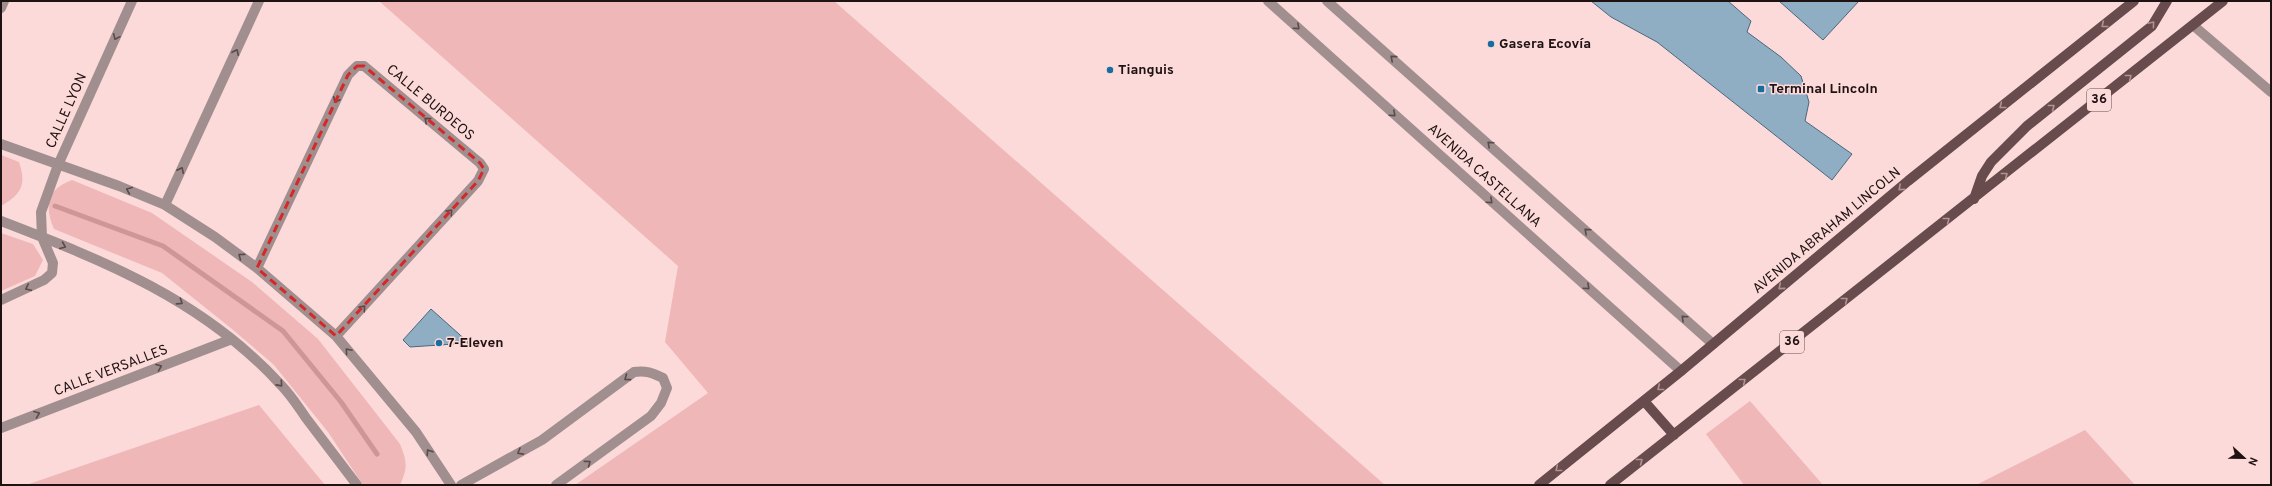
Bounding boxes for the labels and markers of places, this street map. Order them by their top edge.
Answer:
place label: Gasera Ecovía [1499,36,1591,53]
marker: Gasera Ecovía [1486,39,1496,49]
place label: Tianguis [1118,62,1174,79]
marker: Tianguis [1105,65,1115,75]
place label: Terminal Lincoln [1769,81,1878,98]
marker: Terminal Lincoln [1756,84,1766,94]
place label: 7-Eleven [447,335,504,352]
marker: 7-Eleven [434,338,444,348]

